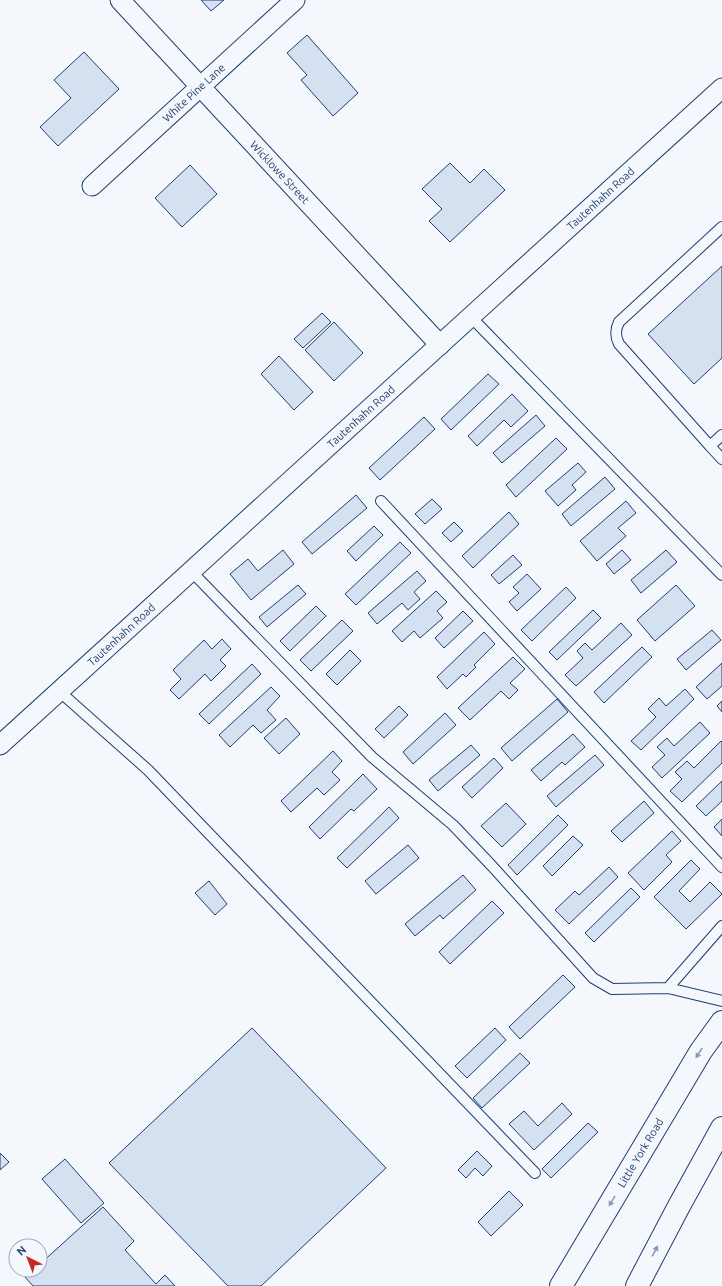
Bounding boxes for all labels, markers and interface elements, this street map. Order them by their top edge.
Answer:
street label: White Pine Lane [160,61,227,124]
street label: Wicklowe Street [248,139,312,207]
street label: Tautenhahn Road [564,165,637,232]
street label: Tautenhahn Road [325,383,397,450]
street label: Tautenhahn Road [85,601,157,668]
one-way arrow [696,1047,703,1059]
street label: Little York Road [615,1116,666,1190]
one-way arrow [608,1195,615,1207]
north arrow [8,1238,48,1278]
text: N [14,1243,28,1258]
one-way arrow [652,1246,658,1257]

